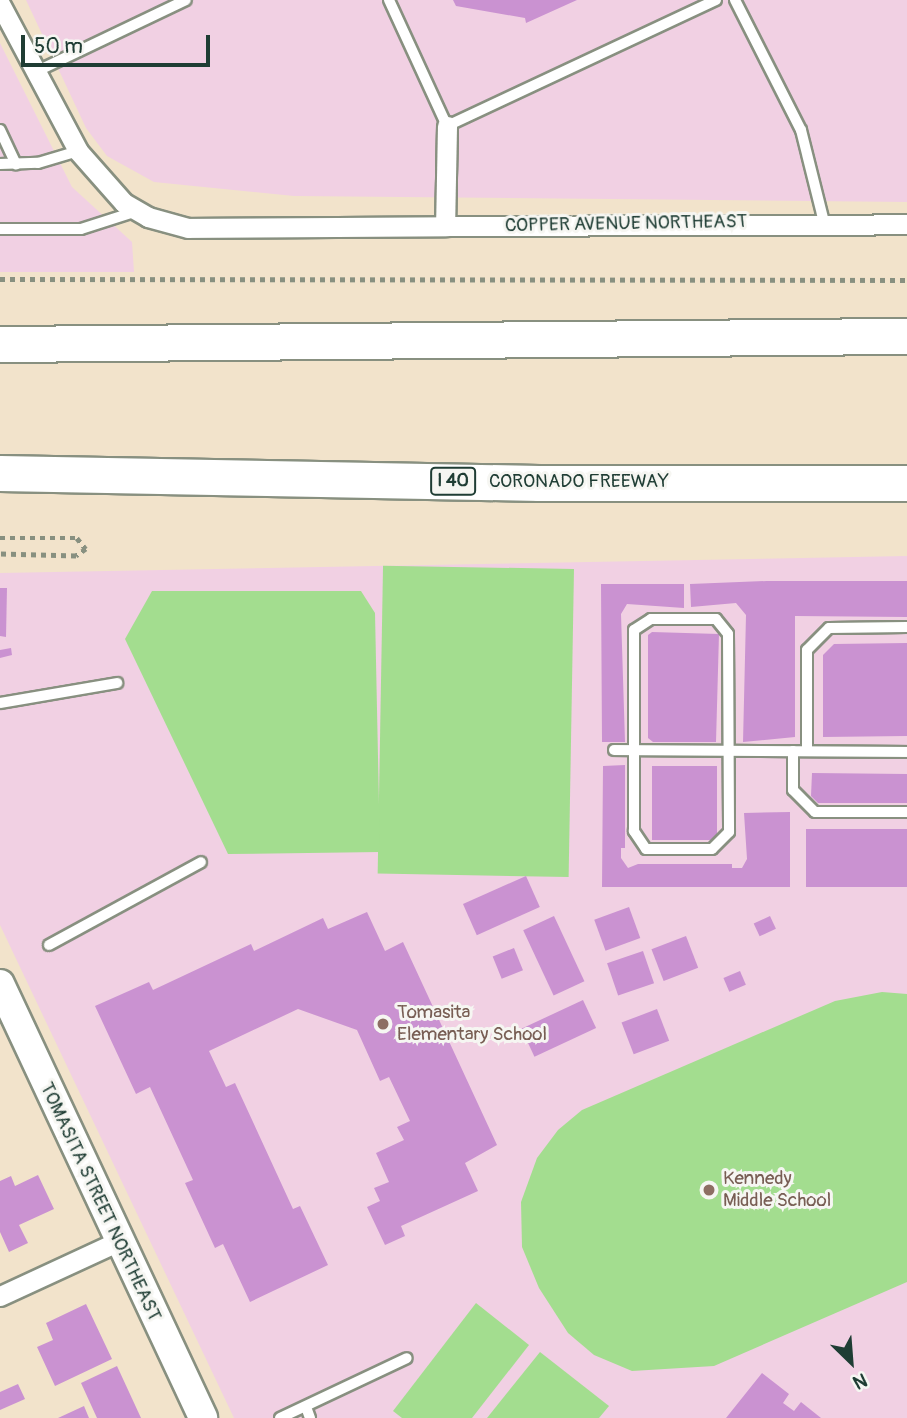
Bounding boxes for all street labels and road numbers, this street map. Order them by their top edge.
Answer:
street label: COPPER AVENUE NORTHEAST [505,210,747,238]
road number: I 40 [428,466,477,495]
street label: CORONADO FREEWAY [489,471,669,493]
street label: TOMASITA STREET NORTHEAST [35,1079,165,1325]

